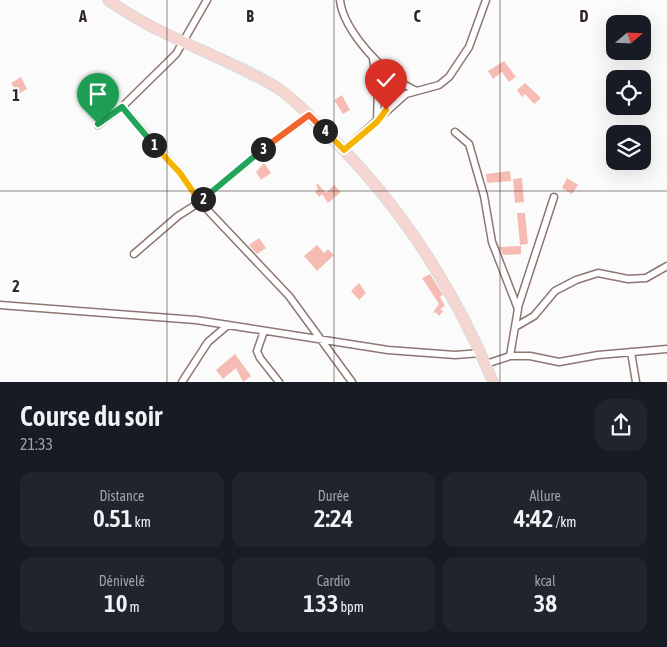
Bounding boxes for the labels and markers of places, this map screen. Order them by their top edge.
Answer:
pin [365,59,407,110]
pin [77,73,119,124]
pin: 4 [312,118,338,144]
pin: 1 [142,132,166,158]
pin: 3 [250,136,276,162]
pin: 2 [190,186,216,212]

